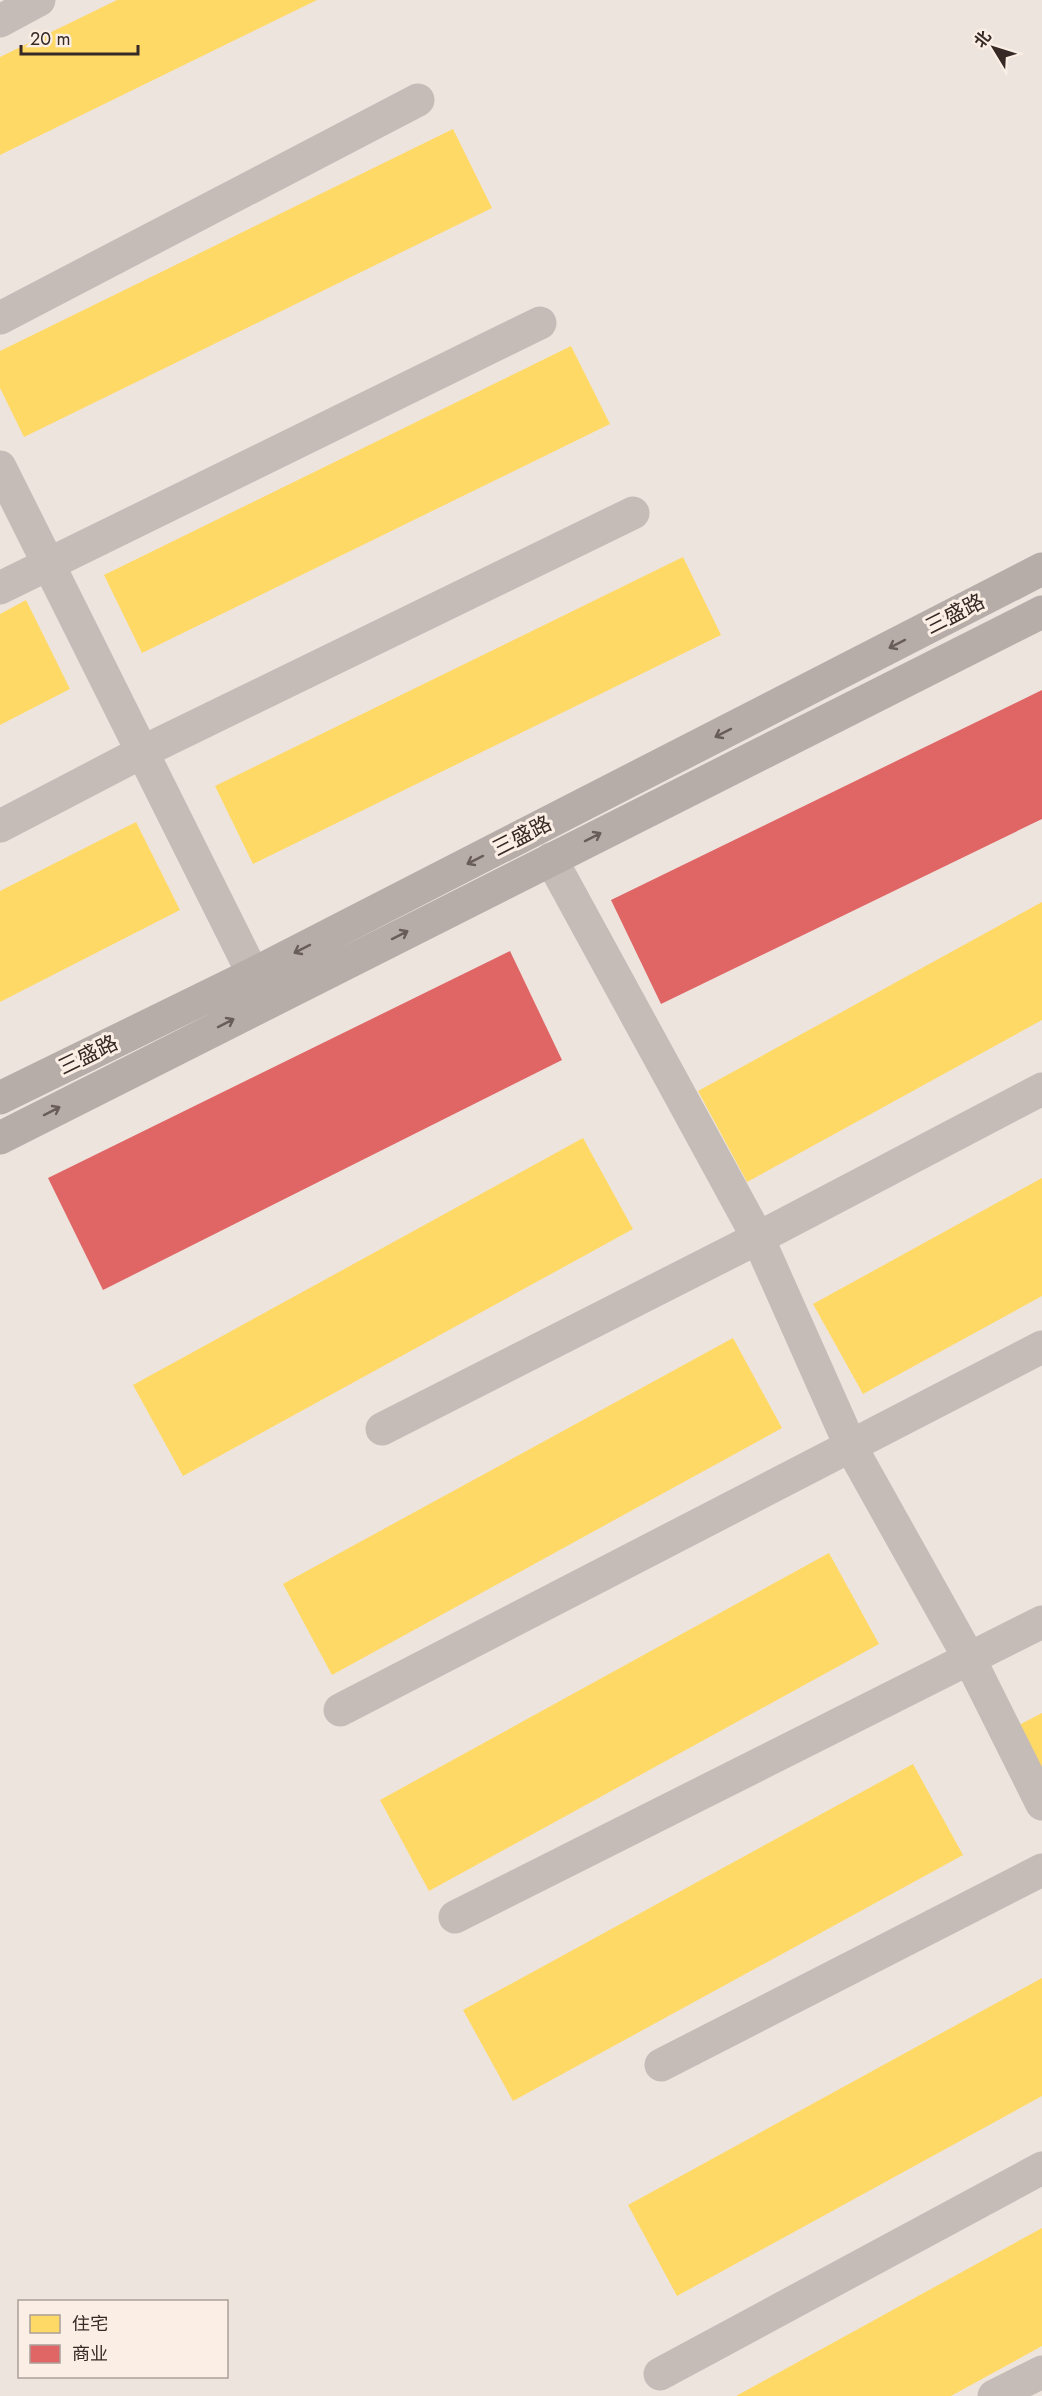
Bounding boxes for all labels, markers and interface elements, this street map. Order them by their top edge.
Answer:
scale bar [21,18,138,56]
north arrow [964,18,1024,78]
text: 20 m [30,26,70,52]
text: 北 [969,26,997,52]
street label: 三盛路 [920,586,990,642]
one-way arrow [888,639,906,650]
one-way arrow [715,728,733,739]
street label: 三盛路 [487,808,557,864]
one-way arrow [583,831,601,843]
one-way arrow [467,855,485,867]
one-way arrow [391,929,408,941]
one-way arrow [293,944,311,956]
one-way arrow [217,1017,234,1029]
street label: 三盛路 [53,1028,123,1082]
one-way arrow [43,1105,61,1117]
legend [18,2300,228,2378]
text: 住宅 [72,2311,108,2337]
text: 商业 [72,2341,108,2367]

